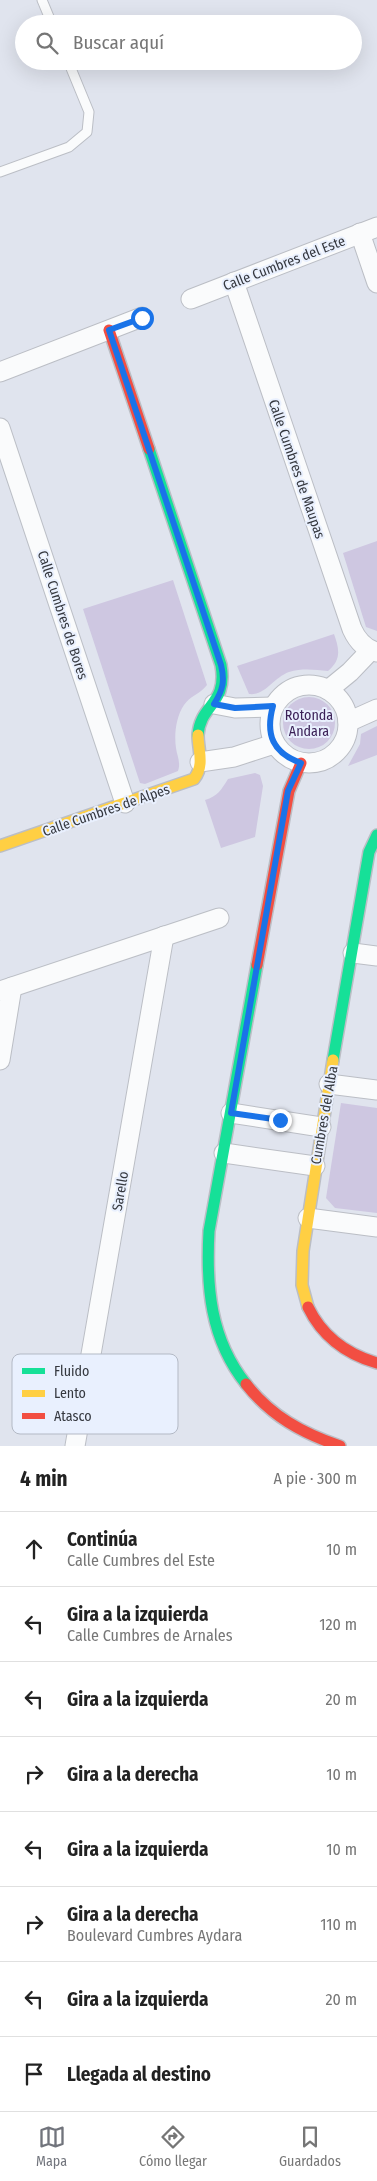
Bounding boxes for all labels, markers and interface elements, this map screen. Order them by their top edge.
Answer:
search box [15,15,362,70]
icon: search [33,29,61,57]
text: Buscar aquí [73,31,164,54]
street label: Calle Cumbres del Este [221,232,348,295]
route start [131,307,154,330]
street label: Calle Cumbres de Maupas [265,397,328,541]
street label: Calle Cumbres de Bores [34,549,91,682]
park label: Rotonda Andara [285,707,333,740]
street label: Calle Cumbres de Alpes [40,781,172,840]
street label: Cumbres del Alba [307,1064,342,1166]
route end [269,1109,292,1132]
street label: Sarello [109,1170,132,1212]
legend [12,1354,178,1434]
text: Fluido [54,1363,89,1380]
text: Lento [54,1385,86,1402]
text: Atasco [54,1408,92,1425]
text: 4 min [20,1466,68,1492]
text: A pie · 300 m [274,1469,357,1488]
text: Continúa [67,1528,138,1551]
icon: ahead [20,1535,48,1563]
text: 10 m [326,1540,357,1559]
text: Calle Cumbres del Este [67,1551,215,1570]
text: Gira a la izquierda [67,1603,209,1626]
icon: left [20,1610,48,1638]
text: 120 m [319,1615,357,1634]
text: Calle Cumbres de Arnales [67,1626,233,1645]
icon: left [20,1685,48,1713]
text: Gira a la izquierda [67,1688,209,1711]
text: 20 m [326,1690,357,1709]
icon: right [20,1760,48,1788]
text: Gira a la derecha [67,1763,199,1786]
text: 10 m [326,1765,357,1784]
icon: left [20,1835,48,1863]
text: Gira a la izquierda [67,1838,209,1861]
text: 10 m [326,1840,357,1859]
text: Gira a la derecha [67,1903,199,1926]
icon: right [20,1910,48,1938]
text: 110 m [320,1915,357,1934]
text: Boulevard Cumbres Aydara [67,1926,242,1945]
icon: left [20,1985,48,2013]
text: Gira a la izquierda [67,1988,209,2011]
text: 20 m [326,1990,357,2009]
icon: arrive [20,2060,48,2088]
text: Llegada al destino [67,2063,211,2086]
tab: Mapa [36,2123,67,2170]
tab: Cómo llegar [139,2123,207,2170]
tab: Guardados [279,2123,341,2170]

